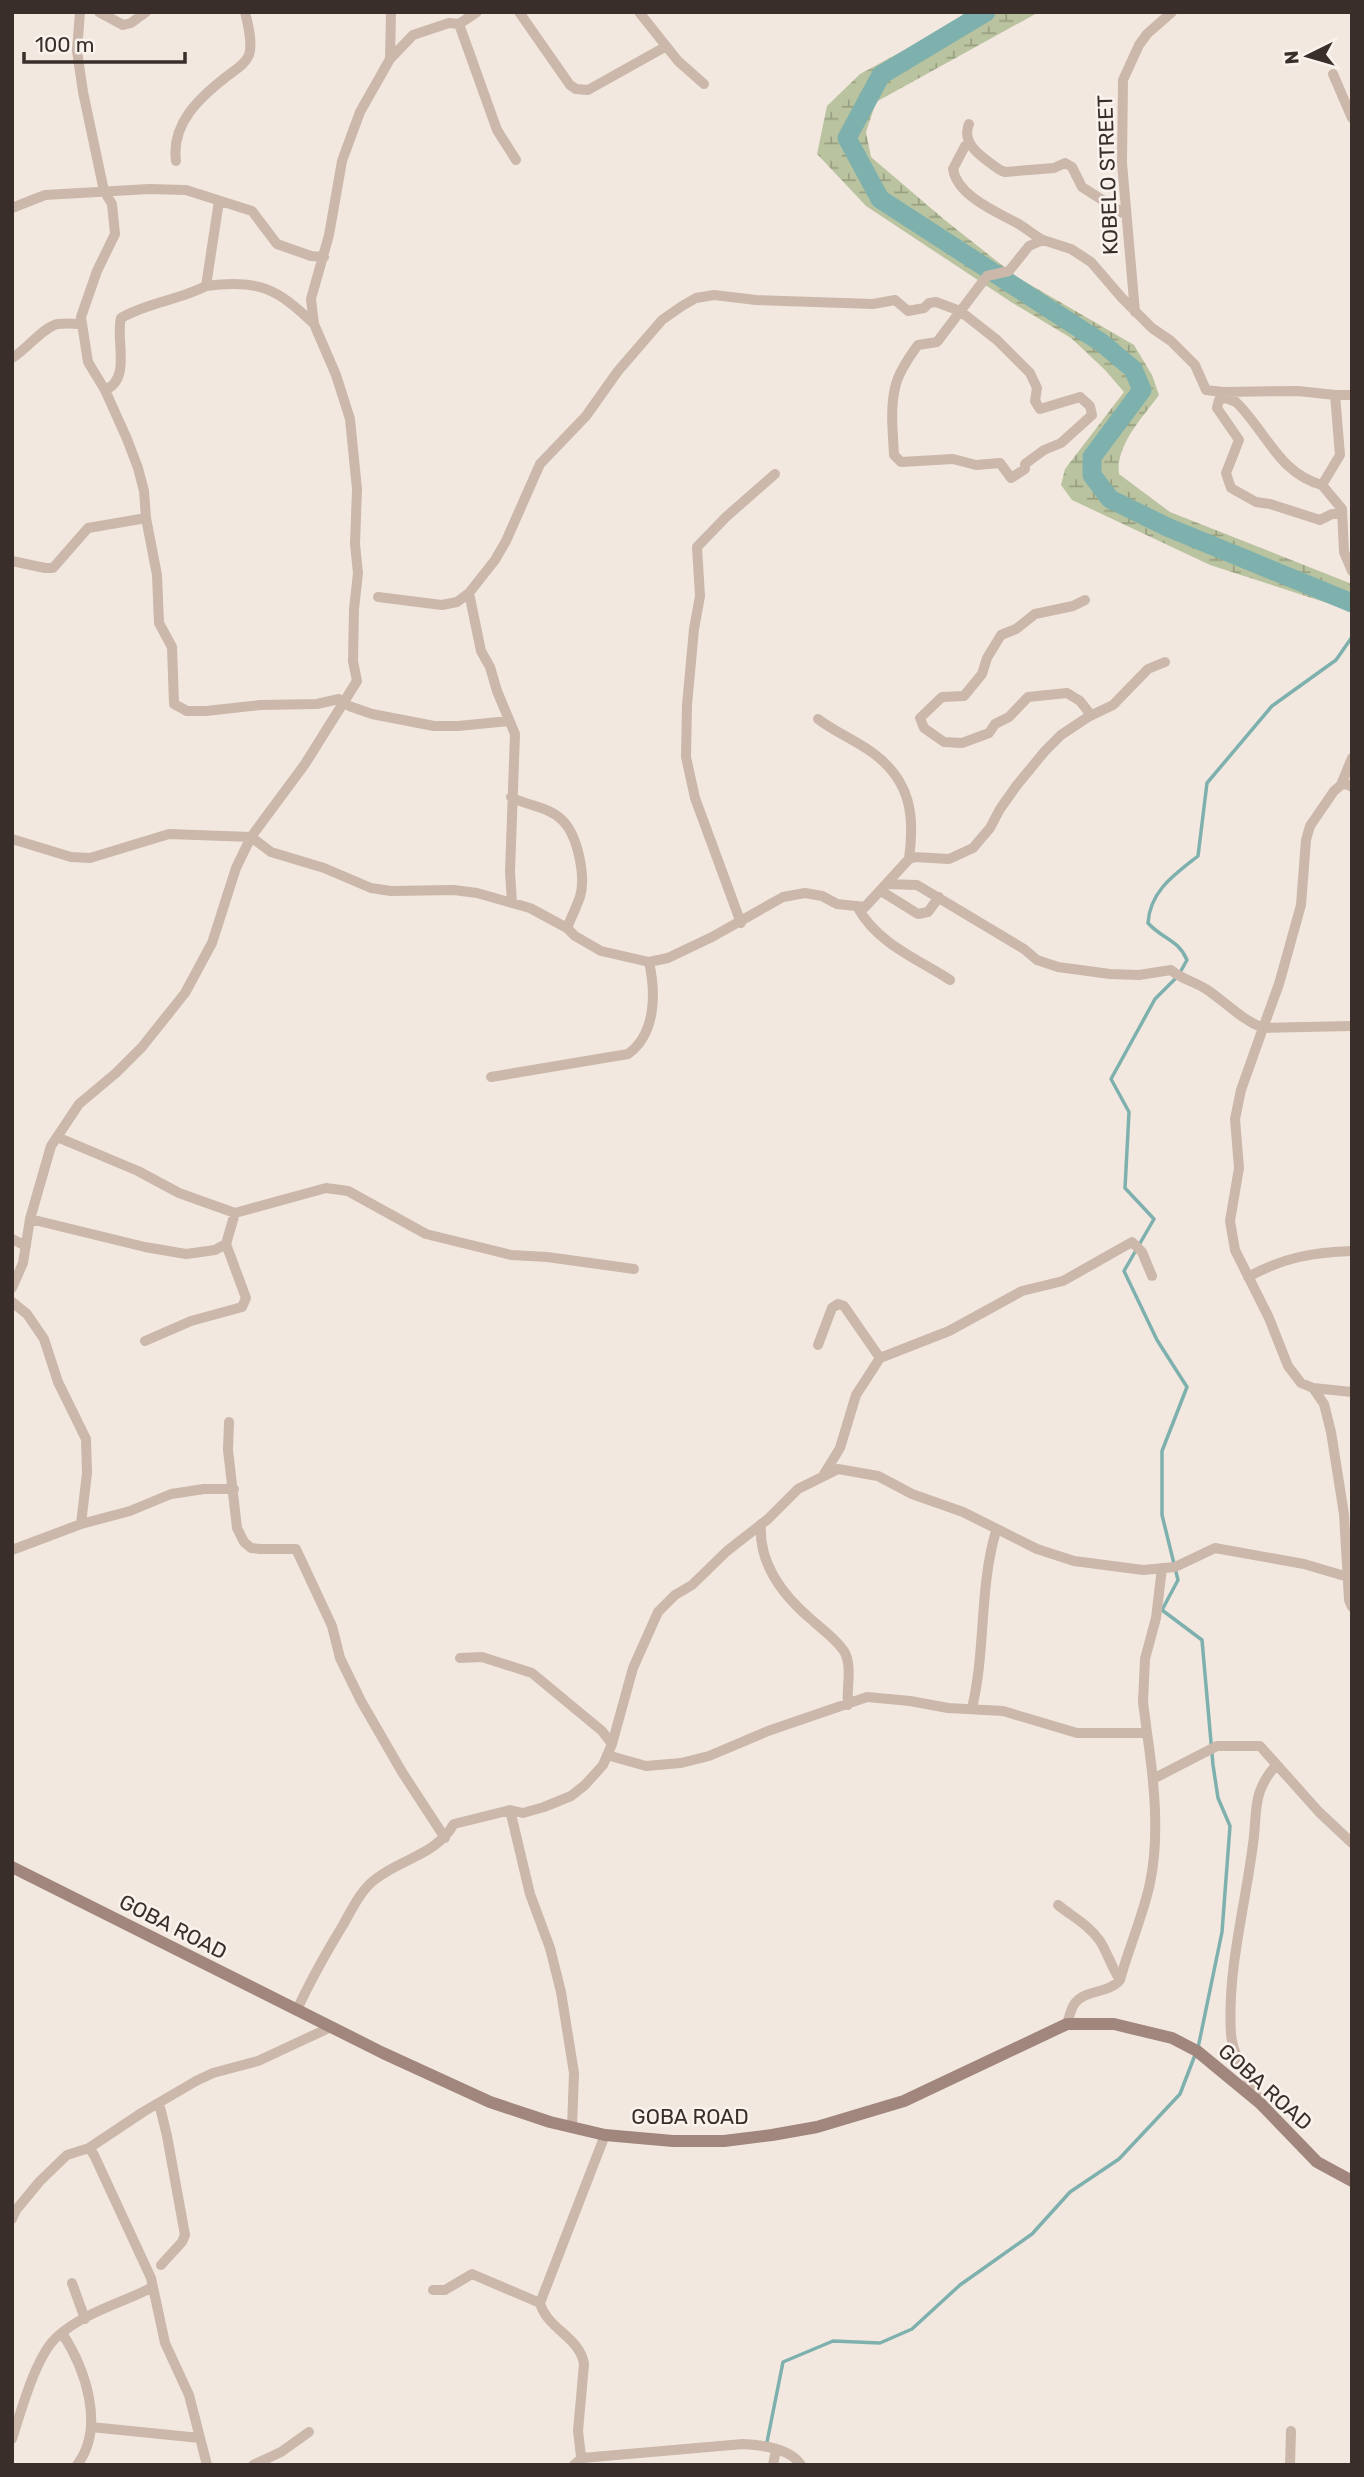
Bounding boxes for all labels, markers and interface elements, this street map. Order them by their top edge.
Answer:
scale bar [24,21,186,65]
north arrow [1273,21,1343,91]
text: 100 m [35,32,94,57]
text: N [1280,50,1304,65]
street label: KOBELO STREET [1092,95,1123,256]
street label: GOBA ROAD [115,1889,231,1964]
street label: GOBA ROAD [1213,2038,1317,2135]
street label: GOBA ROAD [631,2104,749,2129]

